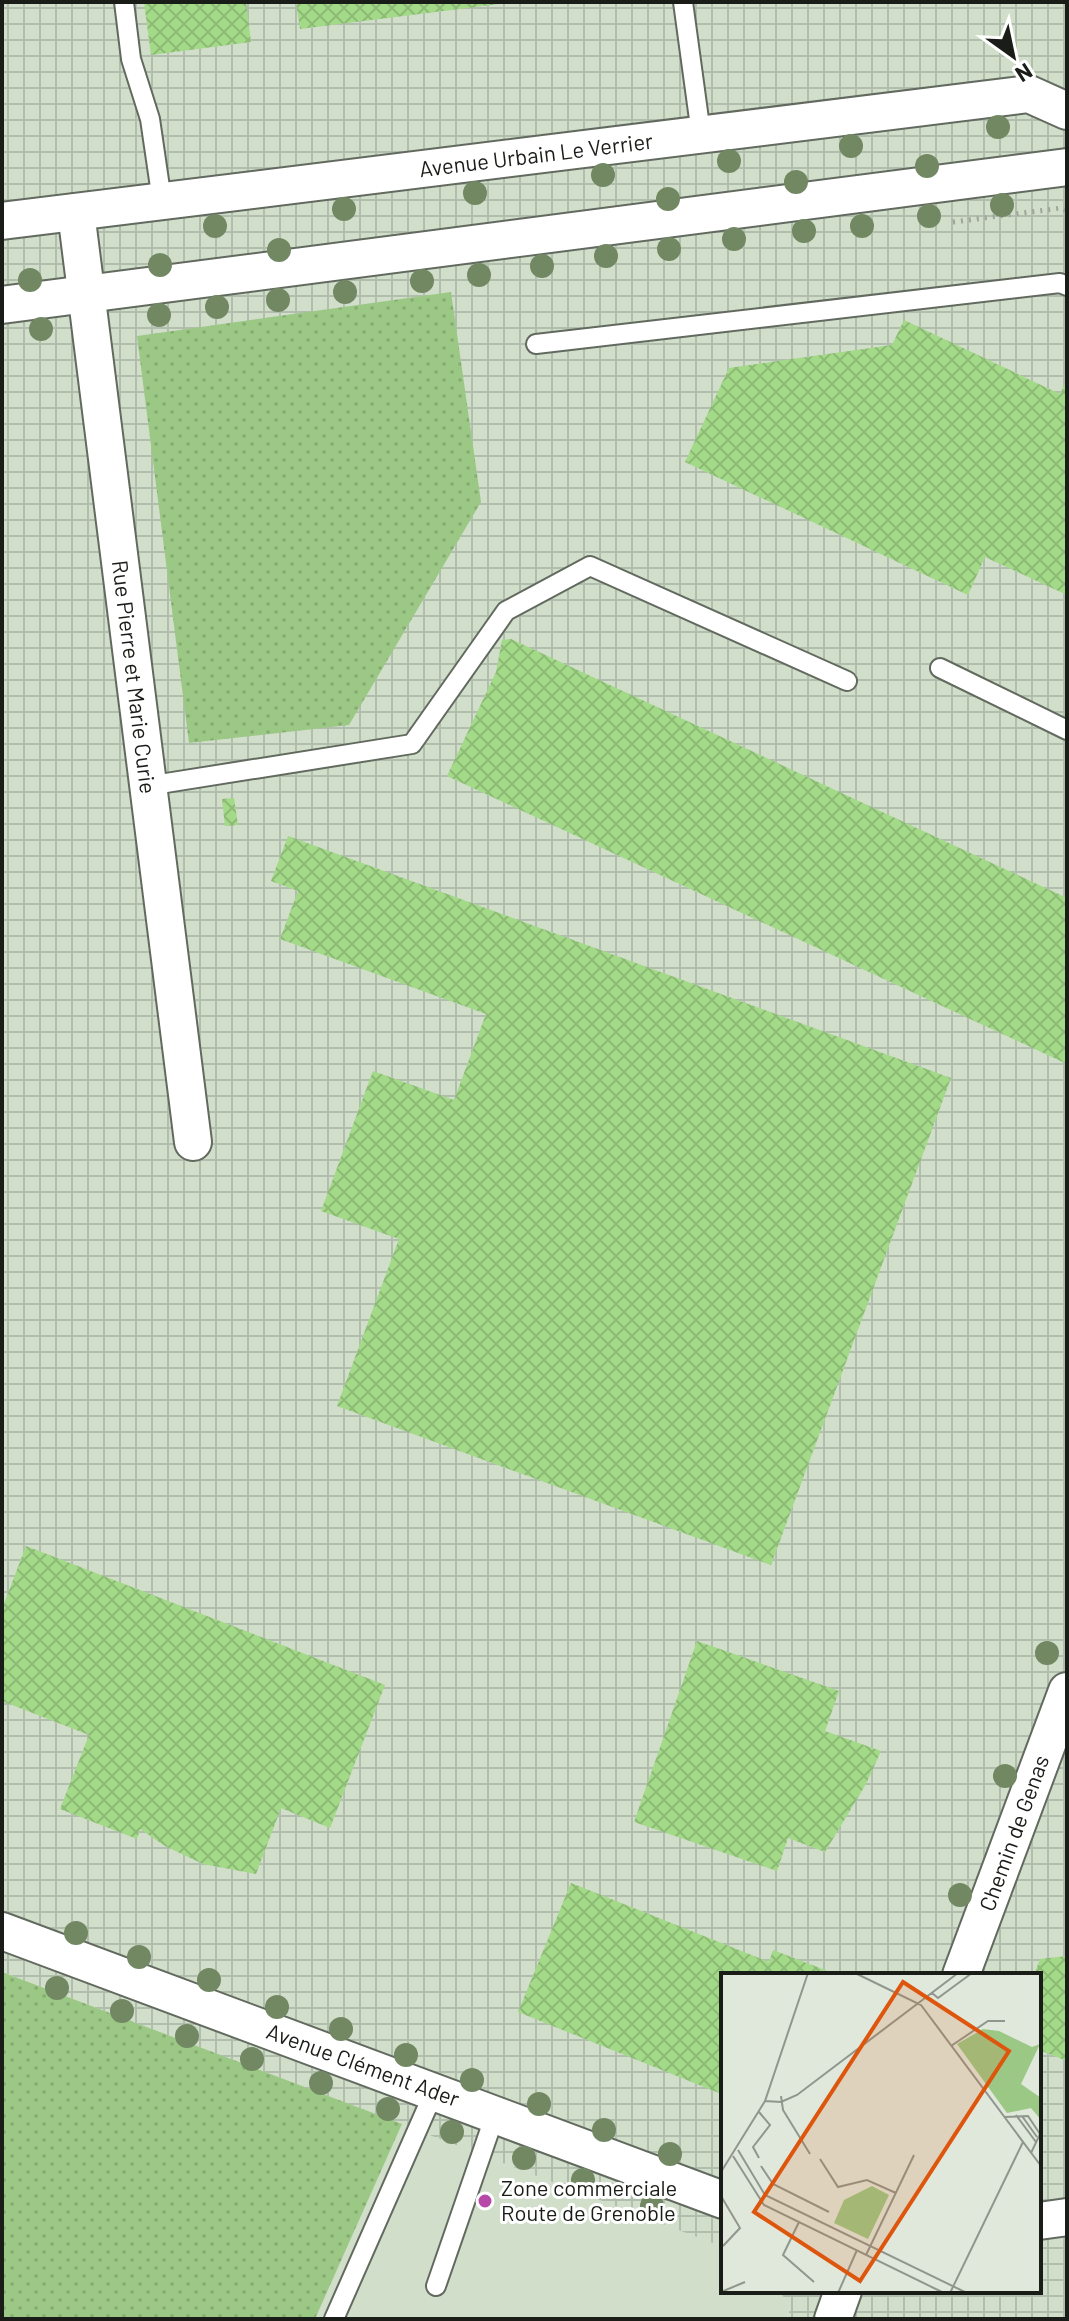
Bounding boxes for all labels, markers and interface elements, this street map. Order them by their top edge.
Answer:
north arrow [973,16,1053,96]
text: N [1011,59,1038,89]
street label: Avenue Urbain Le Verrier [418,127,654,181]
street label: Rue Pierre et Marie Curie [108,559,162,795]
street label: Chemin de Genas [973,1751,1053,1914]
inset map [721,1973,1041,2293]
street label: Avenue Clément Ader [263,2017,463,2111]
place label: Zone commerciale Route de Grenoble [501,2174,677,2225]
marker: Zone commerciale Route de Grenoble [476,2192,494,2210]

